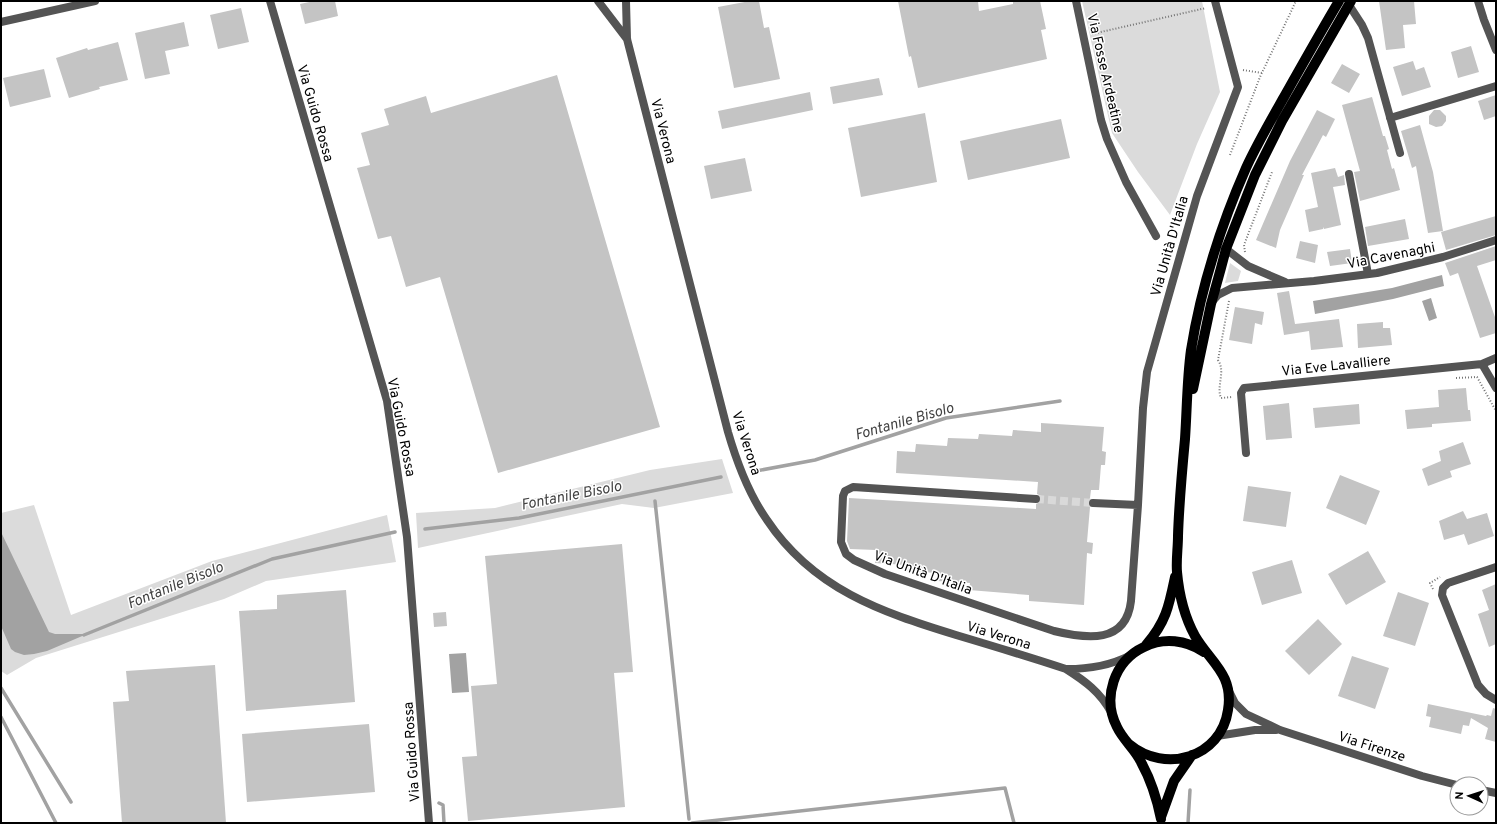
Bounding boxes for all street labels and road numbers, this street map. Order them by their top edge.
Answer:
street label: Via Fosse Ardeatine [1083,12,1127,135]
street label: Via Guido Rossa [293,63,337,164]
street label: Via Verona [646,97,679,166]
street label: Via Unità D'Italia [1148,194,1193,299]
street label: Via Cavenaghi [1346,240,1437,273]
street label: Via Eve Lavalliere [1281,352,1392,381]
street label: Via Guido Rossa [383,376,418,478]
street label: Via Verona [727,409,764,478]
street label: Via Unità D'Italia [871,548,974,599]
street label: Via Verona [964,619,1033,654]
street label: Via Guido Rossa [401,701,424,803]
street label: Via Firenze [1336,729,1407,766]

